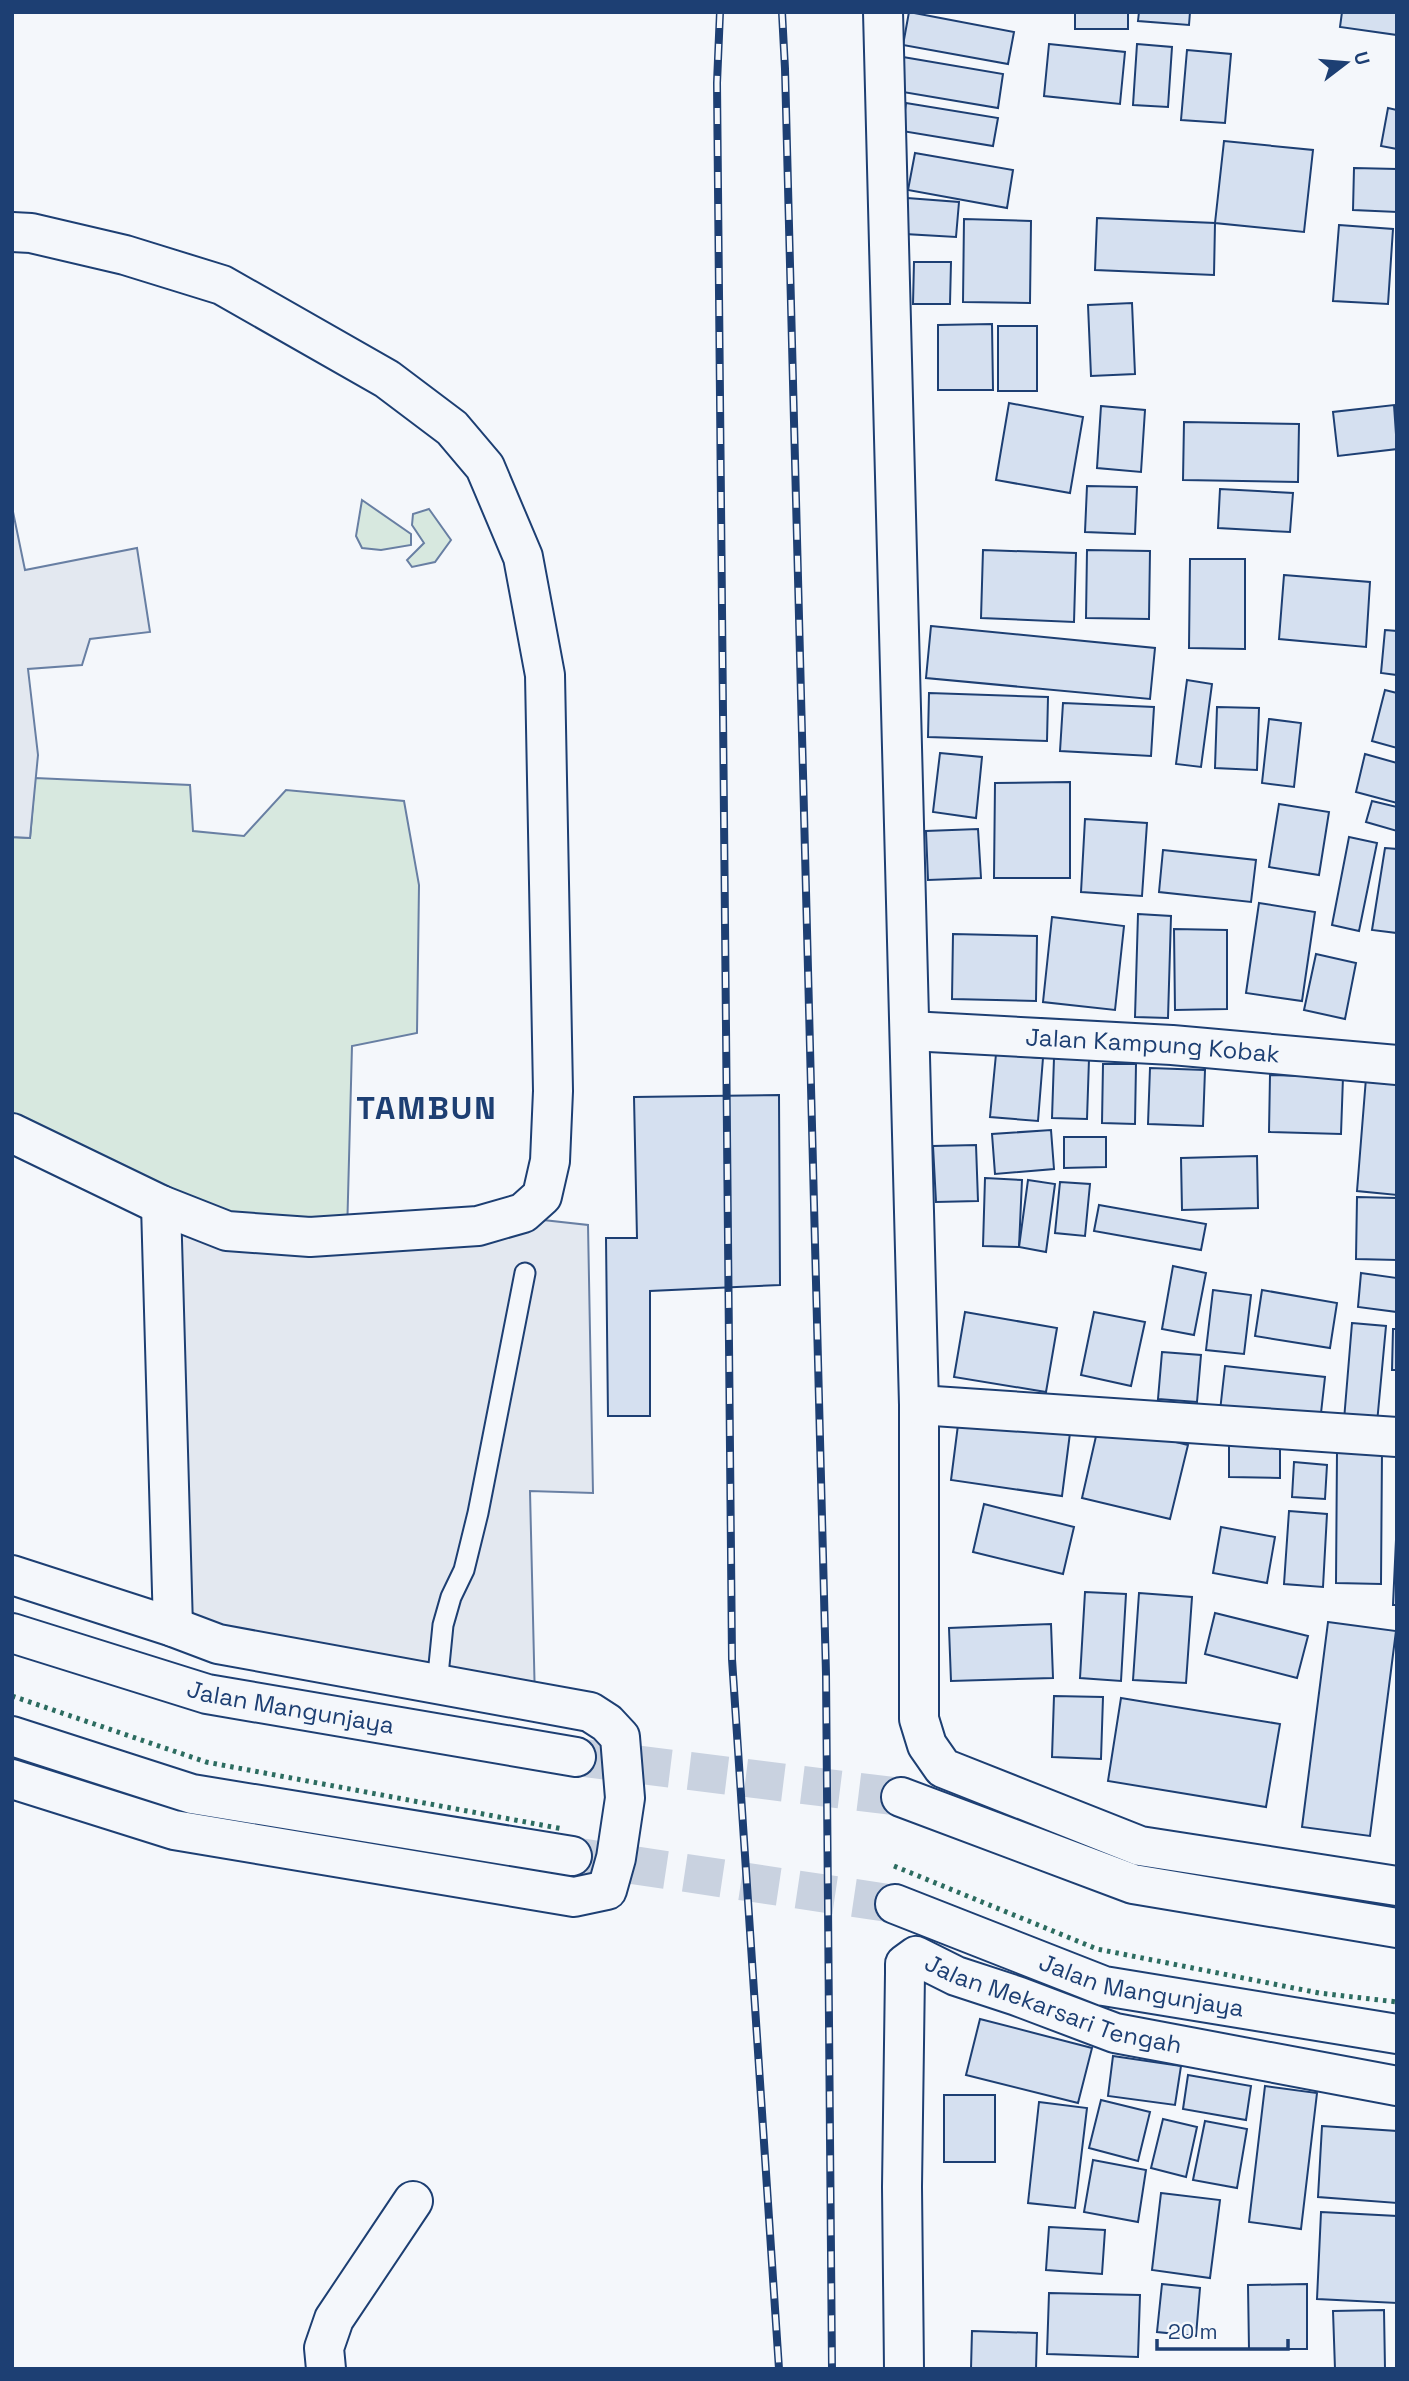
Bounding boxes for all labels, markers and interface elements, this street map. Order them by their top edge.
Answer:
north arrow [1311,28,1381,98]
text: U [1348,49,1376,68]
street label: Jalan Kampung Kobak [1025,1021,1281,1070]
district label: TAMBUN [356,1088,498,1128]
street label: Jalan Mangunjaya [183,1673,397,1741]
street label: Jalan Mangunjaya [1035,1946,1246,2024]
street label: Jalan Mekarsari Tengah [920,1947,1184,2060]
scale bar [1157,2308,1288,2352]
text: 20 m [1168,2318,1218,2345]

